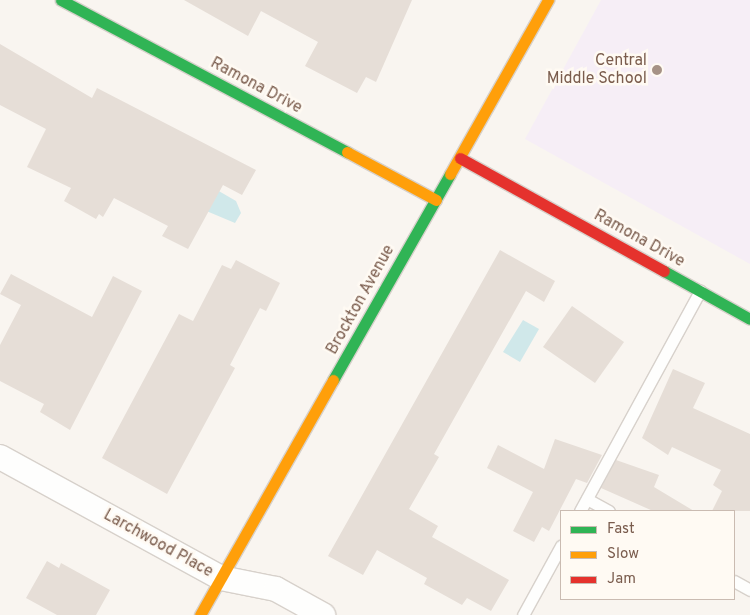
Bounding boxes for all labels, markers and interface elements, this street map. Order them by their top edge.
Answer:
place label: Central Middle School [547,51,647,89]
street label: Ramona Drive [207,54,305,118]
marker: Central Middle School [651,64,663,76]
street label: Ramona Drive [590,206,688,272]
street label: Brockton Avenue [323,242,399,358]
street label: Larchwood Place [100,506,216,582]
legend [560,510,735,600]
text: Fast [607,520,635,539]
text: Slow [607,545,639,564]
text: Jam [607,570,636,589]

